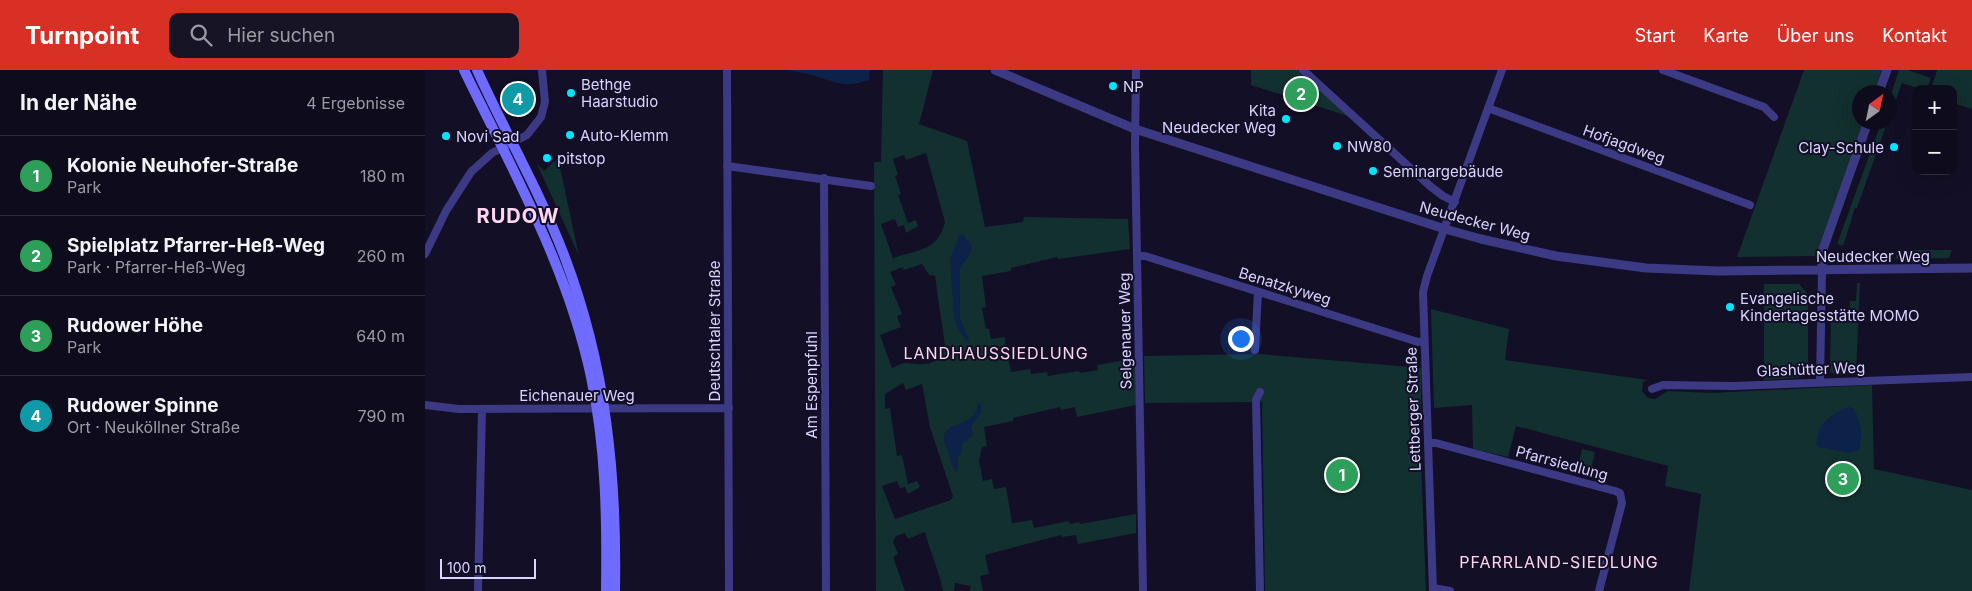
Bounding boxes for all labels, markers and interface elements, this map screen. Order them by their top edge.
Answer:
search box [169,13,519,58]
text: Turnpoint [25,21,139,50]
icon: search [187,21,215,49]
text: Hier suchen [227,24,335,47]
text: Start [1635,25,1675,46]
text: Karte [1703,25,1749,46]
text: Über uns [1777,25,1854,46]
text: Kontakt [1882,25,1947,46]
place label: Bethge Haarstudio [581,75,658,111]
pin: 2 [1285,75,1317,113]
place label: NP [1123,77,1144,96]
pin: 4 [502,80,534,118]
marker: NP [1107,80,1119,92]
north arrow [1852,85,1897,130]
map controls [1912,85,1957,175]
button: + [1912,85,1957,130]
marker: Bethge Haarstudio [565,87,577,99]
text: In der Nähe [20,90,137,115]
text: 4 Ergebnisse [306,93,405,113]
place label: Kita Neudecker Weg [1162,101,1276,137]
marker: Kita Neudecker Weg [1280,113,1292,125]
street label: Hofjagdweg [1580,120,1668,168]
place label: Auto-Klemm [580,126,669,145]
place label: Novi Sad [456,127,520,146]
marker: Auto-Klemm [564,129,576,141]
marker: Novi Sad [440,130,452,142]
button: − [1912,130,1957,175]
place label: NW80 [1347,137,1392,156]
place label: Clay-Schule [1798,138,1884,157]
marker: NW80 [1331,140,1343,152]
marker: Clay-Schule [1888,141,1900,153]
place label: pitstop [557,149,605,168]
marker: pitstop [541,152,553,164]
text: Kolonie Neuhofer-Straße [67,154,298,177]
place label: Seminargebäude [1383,162,1503,181]
marker: Seminargebäude [1367,165,1379,177]
text: 1 [33,166,39,186]
text: 180 m [360,166,405,186]
text: Park [67,177,101,197]
street label: Neudecker Weg [1418,197,1532,245]
district label: RUDOW [477,204,559,228]
text: Spielplatz Pfarrer-Heß-Weg [67,234,325,257]
text: 2 [31,246,41,266]
text: 260 m [357,246,405,266]
street label: Neudecker Weg [1816,247,1930,266]
text: Park · Pfarrer-Heß-Weg [67,257,246,277]
street label: Deutschtaler Straße [705,261,724,401]
street label: Benatzkyweg [1236,263,1334,309]
street label: Selgenauer Weg [1114,272,1136,390]
place label: Evangelische Kindertagesstätte MOMO [1740,289,1920,325]
marker: Evangelische Kindertagesstätte MOMO [1724,301,1736,313]
text: Rudower Höhe [67,314,203,337]
text: 3 [31,326,41,346]
text: 640 m [356,326,405,346]
your location [1228,326,1254,352]
street label: Am Espenpfuhl [802,331,821,439]
text: Park [67,337,101,357]
district label: LANDHAUSSIEDLUNG [903,343,1089,363]
street label: Lettberger Straße [1401,347,1425,471]
street label: Glashütter Weg [1756,358,1866,380]
street label: Eichenauer Weg [519,386,635,405]
text: Rudower Spinne [67,394,219,417]
text: 4 [31,406,41,426]
text: 790 m [358,406,405,426]
text: Ort · Neuköllner Straße [67,417,240,437]
street label: Pfarrsiedlung [1514,442,1610,484]
pin: 1 [1326,456,1358,494]
pin: 3 [1827,460,1859,498]
district label: PFARRLAND-SIEDLUNG [1459,552,1659,572]
scale bar [440,556,536,579]
text: 100 m [447,559,487,576]

